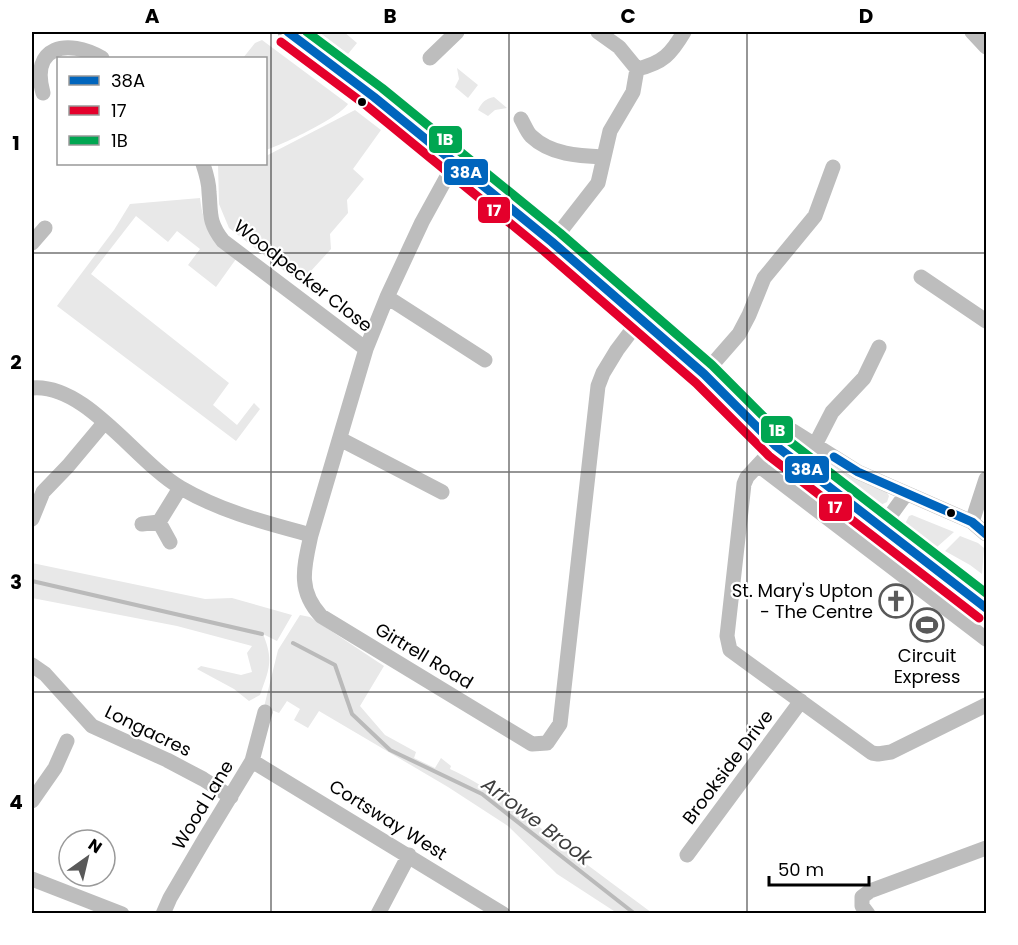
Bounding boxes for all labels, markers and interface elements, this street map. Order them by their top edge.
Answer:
text: A [145,2,160,30]
text: B [383,2,397,30]
text: C [620,2,636,30]
text: D [859,2,873,30]
legend [57,57,267,165]
text: 38A [111,68,145,93]
unlabelled marker [356,96,368,108]
text: 17 [111,98,127,123]
line badge: 1B [428,125,463,154]
text: 1B [111,128,128,153]
text: 1B [437,128,453,151]
text: 1 [12,129,20,157]
line badge: 38A [443,158,489,186]
text: 38A [450,161,482,184]
line badge: 17 [477,196,511,224]
text: 17 [487,199,502,222]
street label: Woodpecker Close [229,214,378,338]
text: 2 [10,348,22,376]
line badge: 1B [760,415,794,444]
text: 1B [769,419,785,442]
line badge: 38A [784,455,830,484]
text: 38A [791,458,823,481]
line badge: 17 [818,493,853,522]
text: 17 [828,496,843,519]
unlabelled marker [945,507,957,519]
text: 3 [10,568,22,596]
place label: St. Mary's Upton - The Centre [732,578,873,624]
church icon: St. Mary's Upton - The Centre [878,583,914,619]
sports icon: Circuit Express [909,607,945,643]
street label: Girtrell Road [371,617,478,695]
place label: Circuit Express [894,643,960,689]
street label: Longacres [101,699,196,762]
street label: Brookside Drive [676,704,779,829]
street label: Wood Lane [166,755,239,854]
water label: Arrowe Brook [475,770,599,873]
street label: Cortsway West [325,773,452,866]
text: 4 [9,788,23,816]
north arrow [57,828,117,888]
text: N [84,833,107,859]
scale bar [769,849,870,887]
text: 50 m [778,857,824,882]

